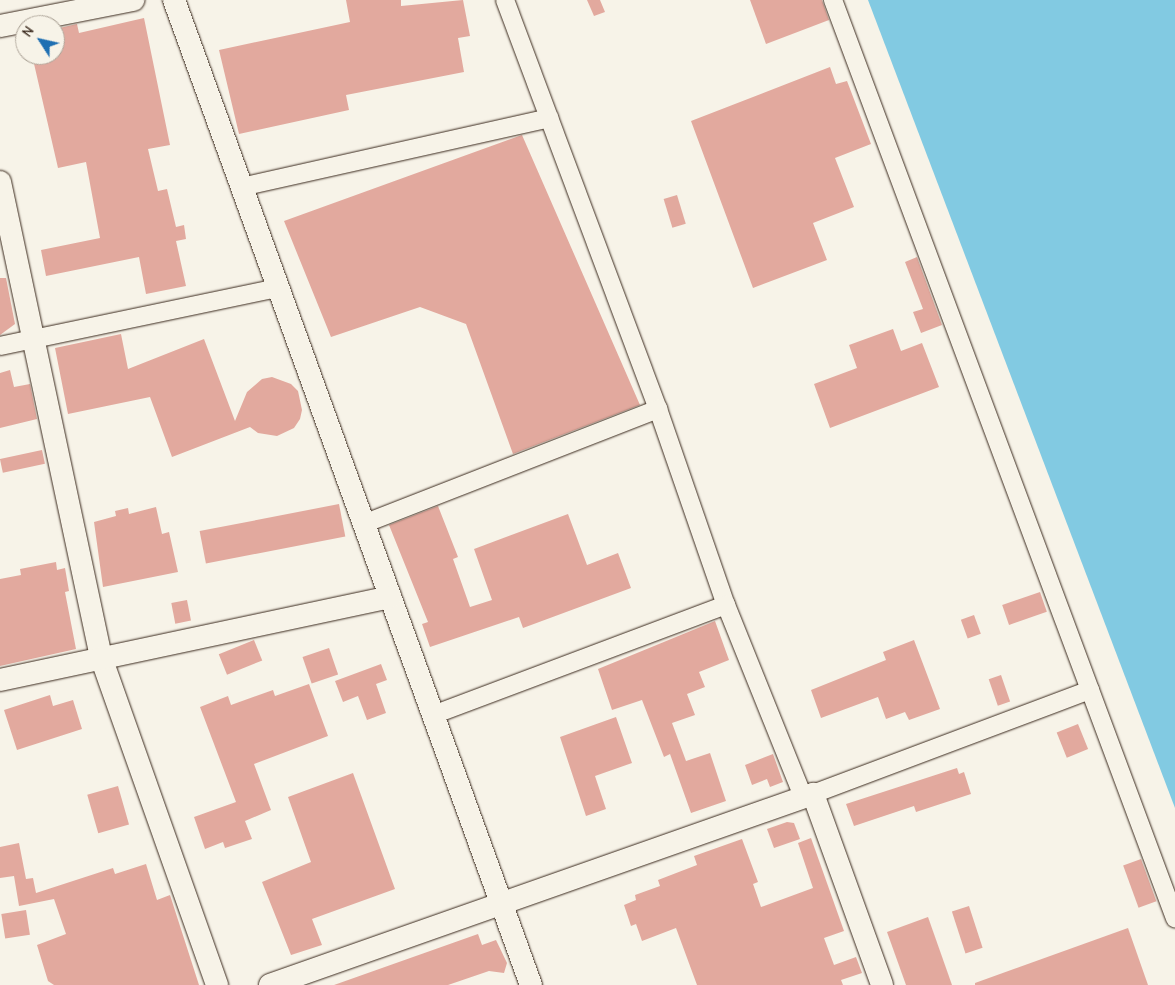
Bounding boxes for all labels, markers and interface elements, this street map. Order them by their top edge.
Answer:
north arrow [15,15,65,65]
text: N [19,23,38,40]

